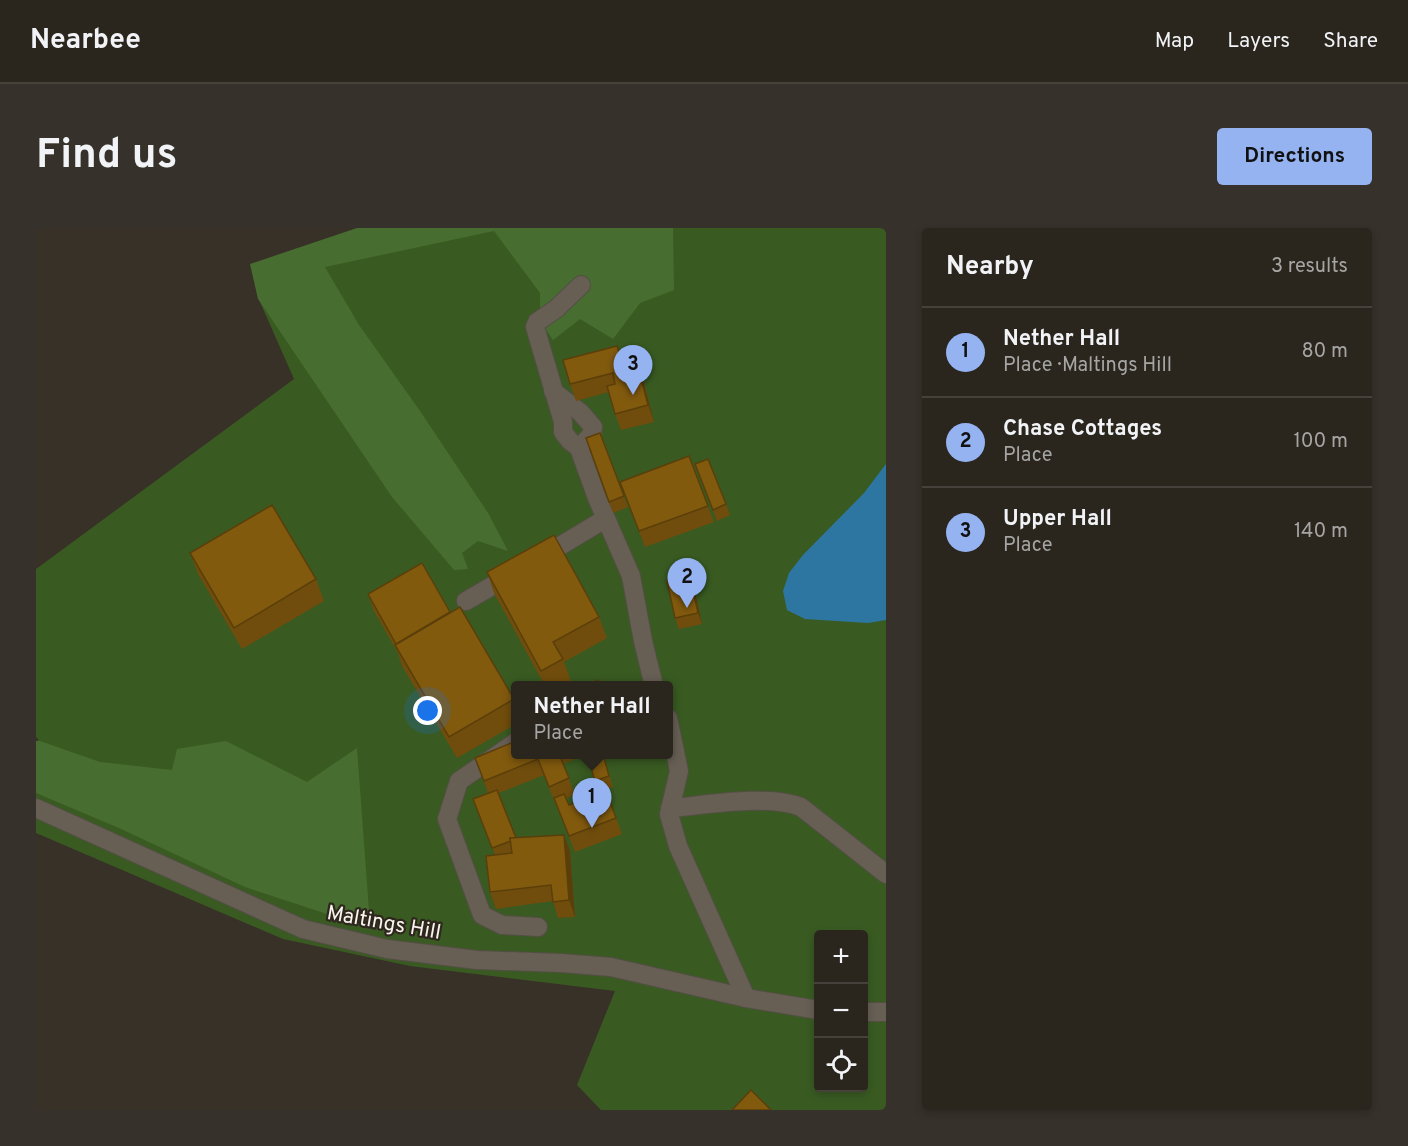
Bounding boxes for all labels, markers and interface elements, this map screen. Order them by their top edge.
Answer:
text: Nearbee [30,23,141,59]
text: Map [1155,28,1194,55]
text: Layers [1227,28,1290,55]
text: Share [1323,28,1378,55]
button: Directions [1217,128,1372,185]
text: Find us [36,130,177,183]
text: Nearby [946,251,1034,284]
text: 3 results [1271,254,1348,280]
text: Nether Hall [1003,326,1120,353]
text: 1 [962,339,970,365]
text: 80 m [1302,339,1348,365]
pin: 3 [614,346,652,395]
text: Place · Maltings Hill [1003,353,1172,379]
text: Chase Cottages [1003,416,1162,443]
text: 2 [959,429,972,455]
text: 100 m [1293,429,1348,455]
text: Place [1003,443,1053,469]
text: Upper Hall [1003,506,1112,533]
text: 3 [960,519,972,545]
text: 140 m [1294,519,1348,545]
text: Place [1003,533,1053,559]
pin: 2 [668,558,706,608]
popup [511,681,673,759]
text: Nether Hall [533,694,651,721]
your location [413,696,442,725]
text: Place [533,721,583,747]
pin: 1 [572,778,612,828]
street label: Maltings Hill [325,900,443,947]
map controls [814,930,868,1092]
button: + [814,930,868,984]
button: − [814,984,868,1038]
button: locate [814,1038,868,1092]

